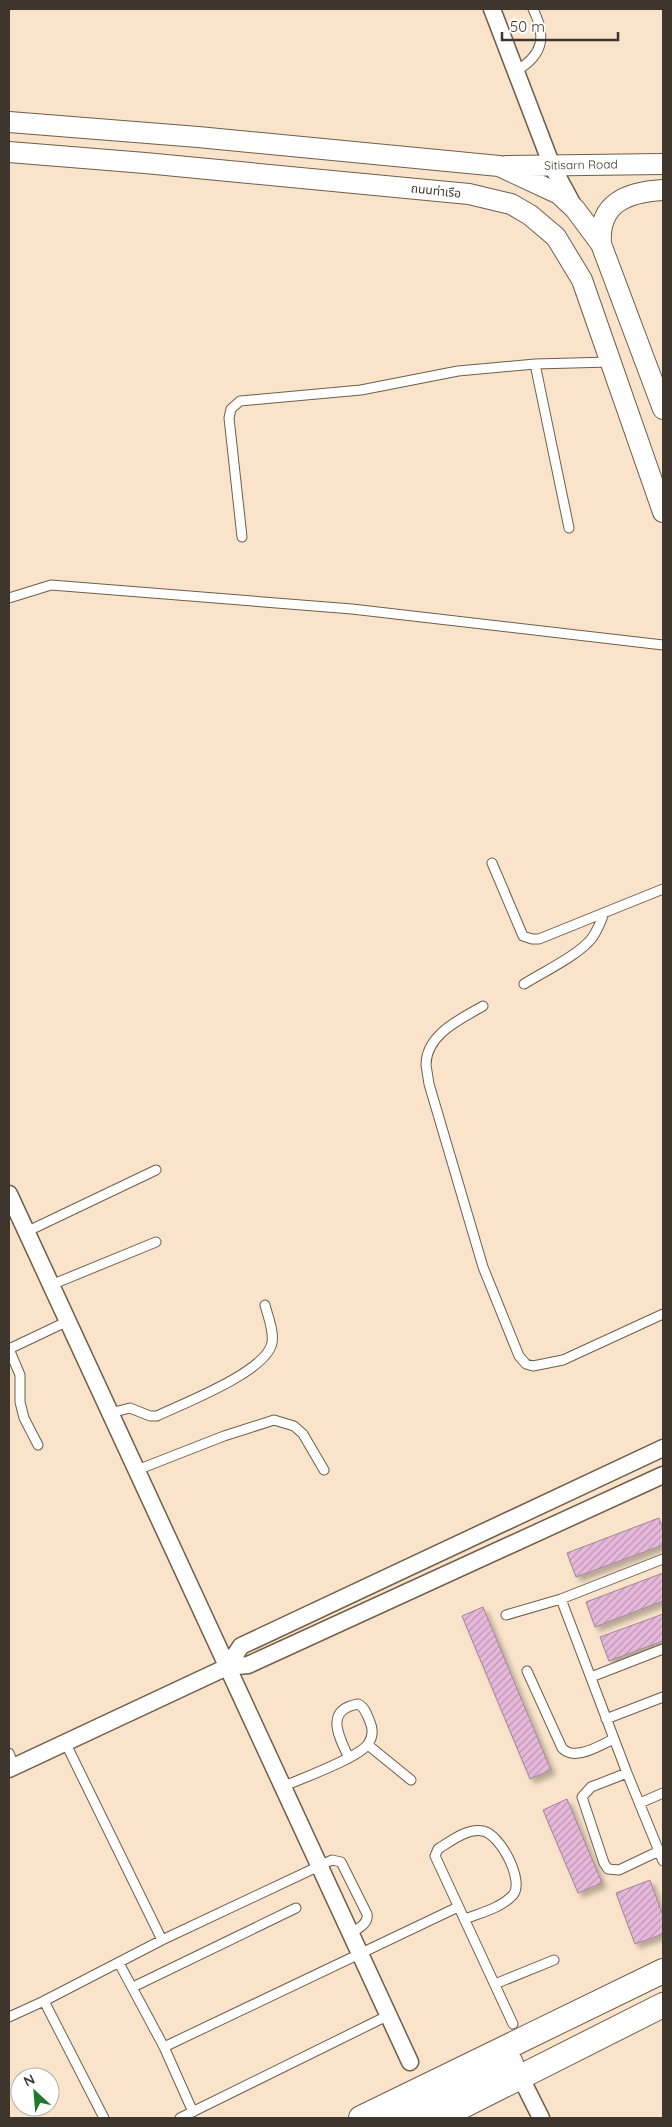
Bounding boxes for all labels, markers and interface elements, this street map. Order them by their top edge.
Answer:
scale bar [502,10,618,42]
text: 50 m [510,17,545,36]
street label: Sitisarn Road [544,156,618,173]
street label: ถนนท่าเรือ [410,180,462,201]
north arrow [10,2067,60,2117]
text: N [21,2070,38,2091]

